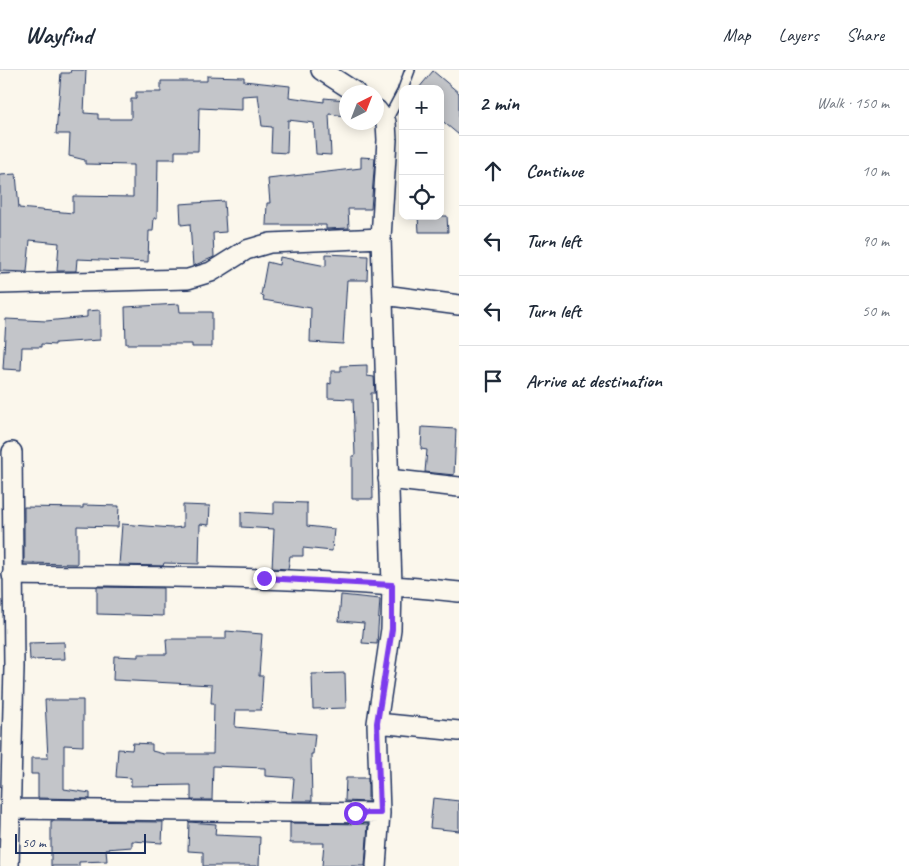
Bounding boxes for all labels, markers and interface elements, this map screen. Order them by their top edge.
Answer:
text: Wayfind [25,20,92,50]
text: Map [723,24,751,46]
text: Layers [779,24,818,46]
text: Share [846,24,884,46]
north arrow [339,85,384,130]
map controls [399,85,444,220]
button: + [399,85,444,130]
text: 2 min [479,90,519,116]
text: Walk · 150 m [817,93,889,113]
button: − [399,130,444,175]
icon: ahead [479,157,507,185]
text: Continue [526,159,583,183]
text: 10 m [862,161,889,181]
button: locate [399,175,444,220]
icon: left [479,227,507,255]
text: Turn left [526,229,581,253]
text: 90 m [862,231,889,251]
icon: left [479,297,507,325]
text: Turn left [526,299,581,323]
text: 50 m [862,301,889,321]
icon: arrive [479,367,507,395]
text: Arrive at destination [526,369,662,393]
route end [253,567,276,590]
route start [344,802,367,825]
scale bar [15,831,146,854]
text: 50 m [22,834,46,851]

